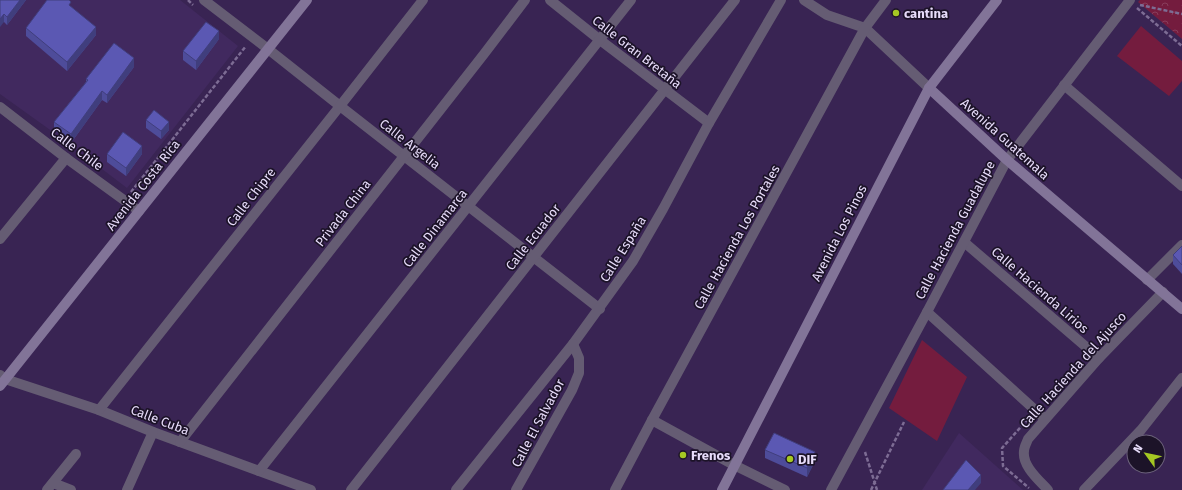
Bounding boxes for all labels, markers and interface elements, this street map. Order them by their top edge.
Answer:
place label: cantina [904,6,948,21]
marker: cantina [891,8,901,18]
street label: Calle Gran Bretaña [589,13,685,91]
street label: Avenida Guatemala [958,95,1052,183]
street label: Calle Argelia [377,116,443,172]
street label: Calle Chile [48,125,106,173]
street label: Avenida Costa Rica [103,137,183,233]
street label: Calle Hacienda Guadalupe [912,158,998,302]
street label: Calle Hacienda Los Portales [691,162,783,312]
street label: Calle Chipre [224,165,278,229]
street label: Privada China [312,177,374,249]
street label: Avenida Los Pinos [808,182,870,284]
street label: Calle Dinamarca [400,186,470,270]
street label: Calle Ecuador [502,201,564,273]
street label: Calle España [597,213,649,285]
street label: Calle Hacienda Lirios [988,244,1092,336]
street label: Calle Hacienda del Ajusco [1017,309,1129,431]
street label: Calle El Salvador [508,376,568,470]
street label: Calle Cuba [129,402,191,438]
north arrow [1126,434,1166,474]
text: N [1131,442,1145,455]
place label: Frenos [691,448,731,463]
marker: Frenos [678,450,688,460]
place label: DIF [798,452,817,467]
marker: DIF [785,454,795,464]

